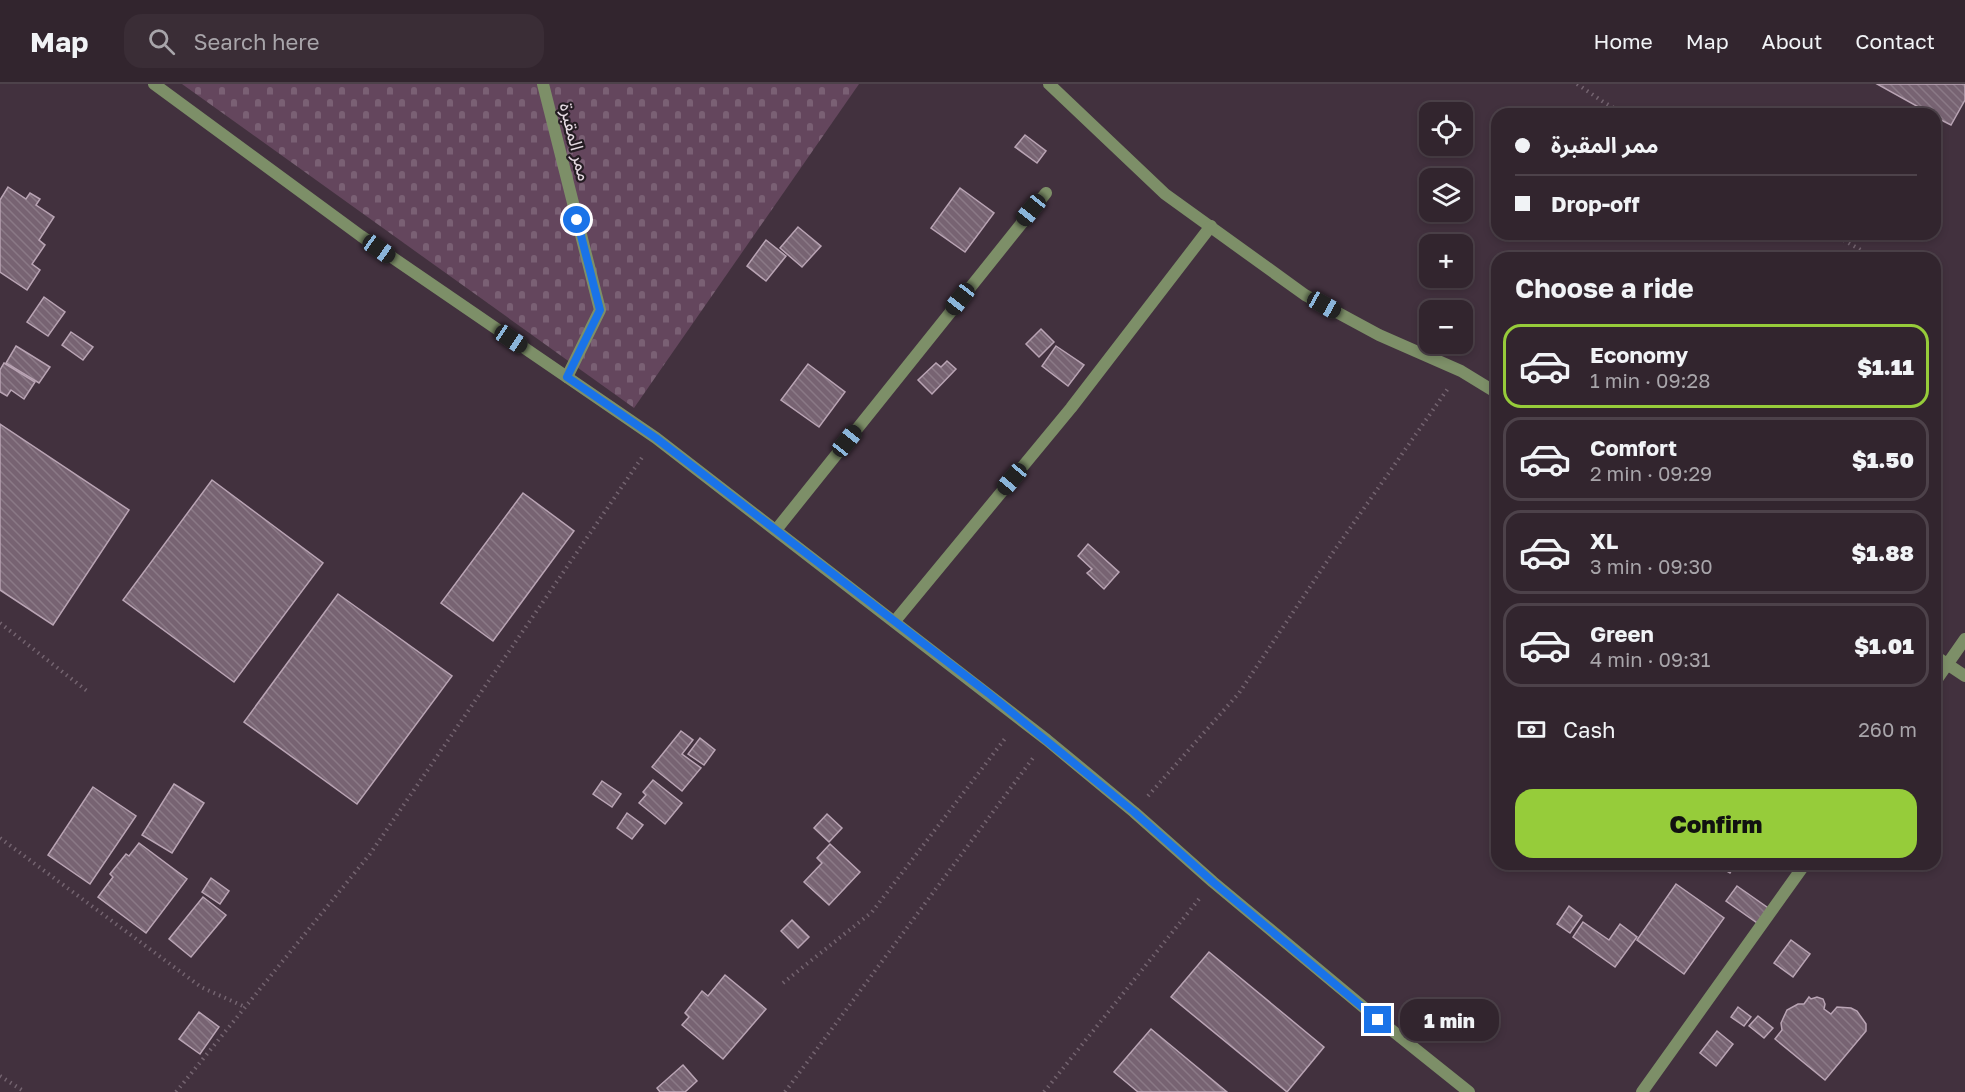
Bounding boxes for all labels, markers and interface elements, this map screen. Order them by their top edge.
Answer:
search box [124,14,544,68]
text: Map [30,25,88,58]
icon: search [145,25,178,58]
text: Search here [193,28,319,55]
text: Home [1593,28,1653,54]
text: Map [1686,28,1729,54]
text: About [1762,28,1822,54]
text: Contact [1855,28,1935,54]
street label: ممر المقبرة [555,100,596,183]
map controls [1419,102,1473,354]
button: locate [1419,102,1473,156]
text: ممر المقبرة [1551,131,1659,158]
button: layers [1419,168,1473,222]
car [1013,190,1049,230]
text: Drop-off [1551,190,1640,217]
route start [563,206,590,233]
car [359,231,399,267]
button: + [1419,234,1473,288]
text: Choose a ride [1515,272,1694,304]
car [942,279,978,319]
car [1304,288,1344,322]
button: − [1419,300,1473,354]
car [491,321,531,357]
icon: car [1518,339,1572,393]
text: Economy [1590,341,1688,368]
text: $1.11 [1857,353,1914,380]
text: 1 min · 09:28 [1590,368,1710,392]
car [829,421,865,461]
icon: car [1518,432,1572,486]
text: Comfort [1590,434,1677,461]
text: $1.50 [1852,446,1914,473]
car [994,459,1030,499]
text: 2 min · 09:29 [1590,461,1712,485]
icon: car [1518,525,1572,579]
text: XL [1590,527,1618,554]
text: $1.88 [1852,539,1914,566]
text: 3 min · 09:30 [1590,554,1713,578]
icon: car [1518,618,1572,672]
text: Green [1590,620,1654,647]
text: $1.01 [1854,632,1914,659]
text: 4 min · 09:31 [1590,647,1710,671]
icon: cash [1515,713,1548,746]
text: Cash [1563,716,1616,743]
text: 260 m [1858,717,1917,741]
button: Confirm [1515,789,1917,858]
callout: 1 min [1399,999,1498,1041]
route end [1364,1006,1391,1033]
text: 1 min [1424,1008,1475,1032]

